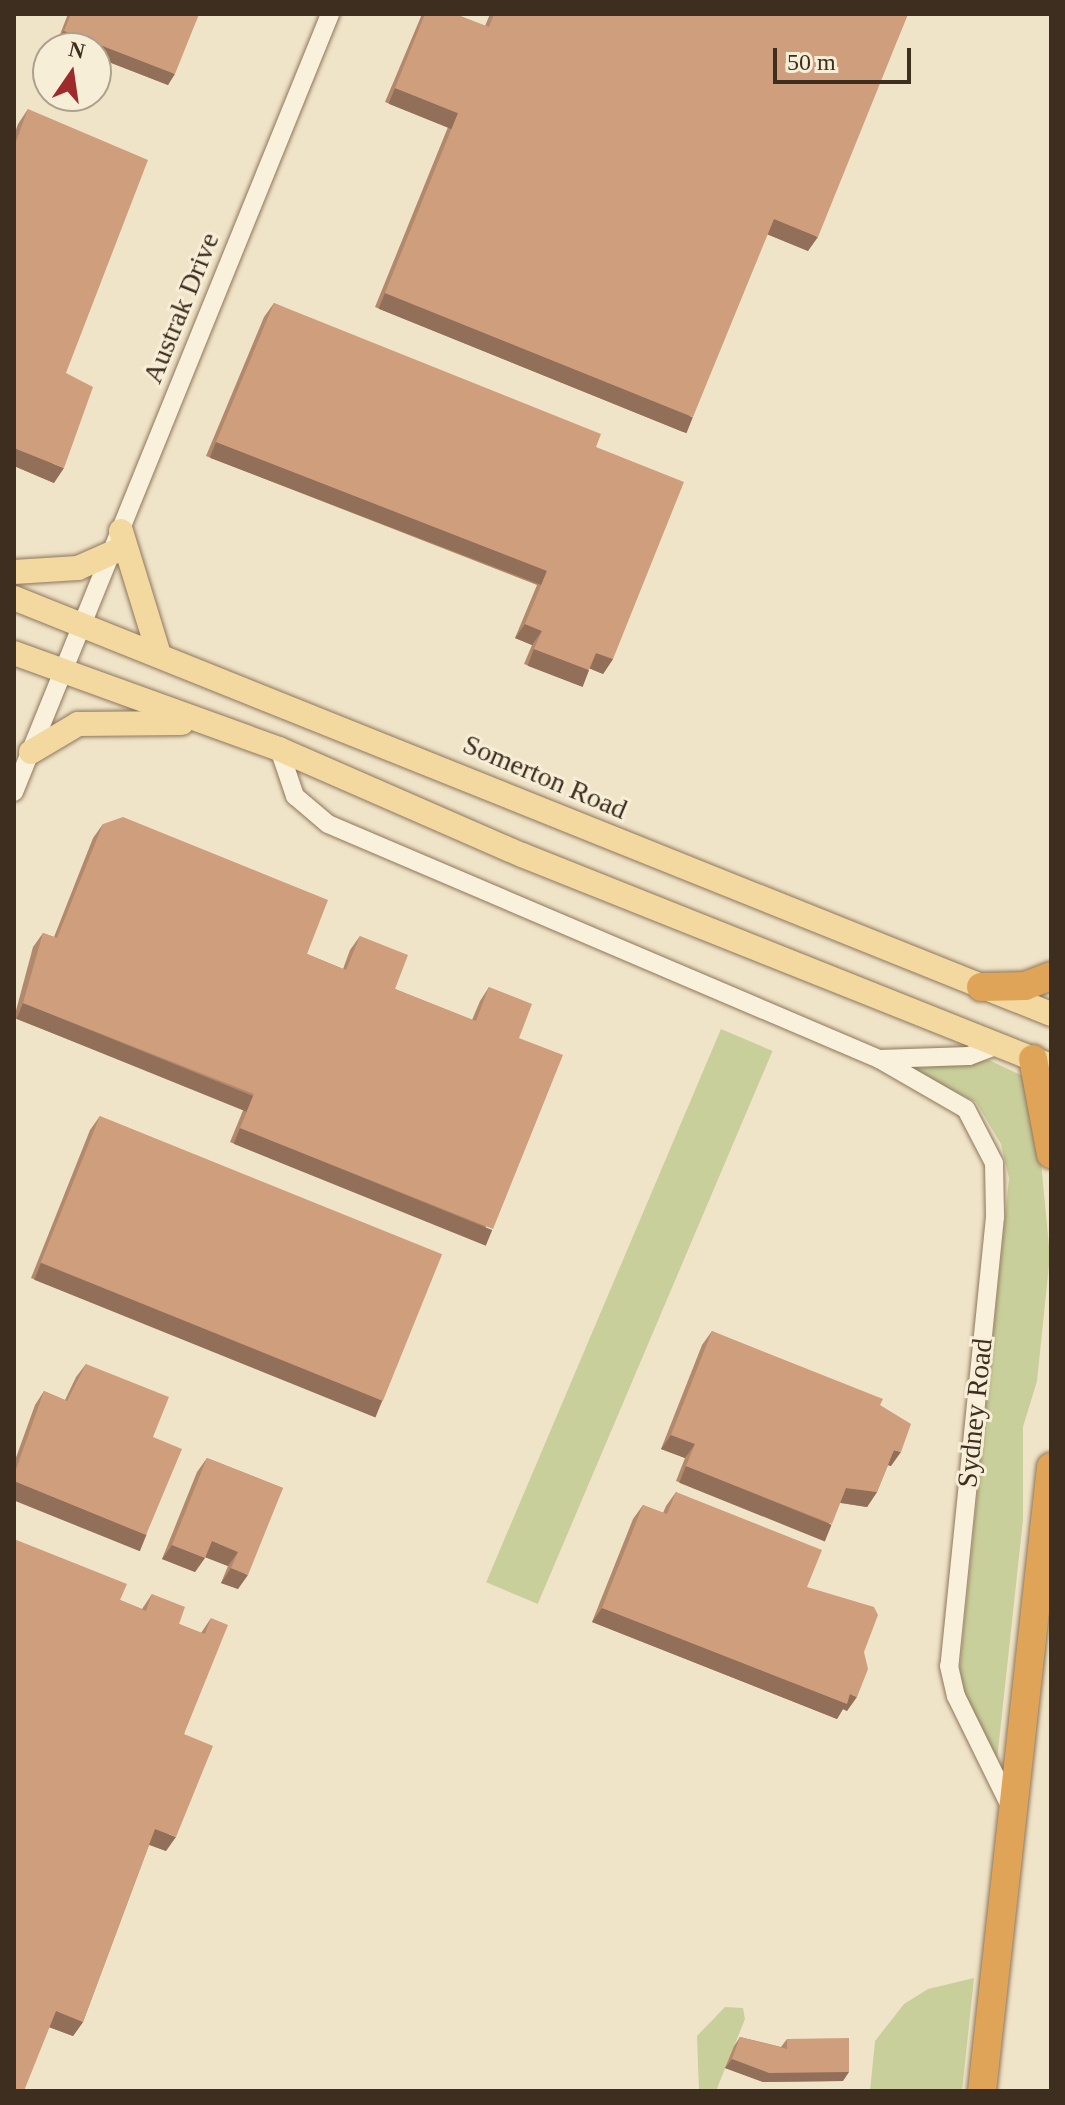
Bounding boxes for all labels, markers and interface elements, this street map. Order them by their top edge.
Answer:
north arrow [32,32,112,112]
scale bar [777,32,915,82]
text: N [67,36,88,64]
text: 50 m [787,49,836,75]
street label: Austrak Drive [136,228,226,388]
street label: Somerton Road [458,727,632,827]
street label: Sydney Road [950,1337,1000,1489]

